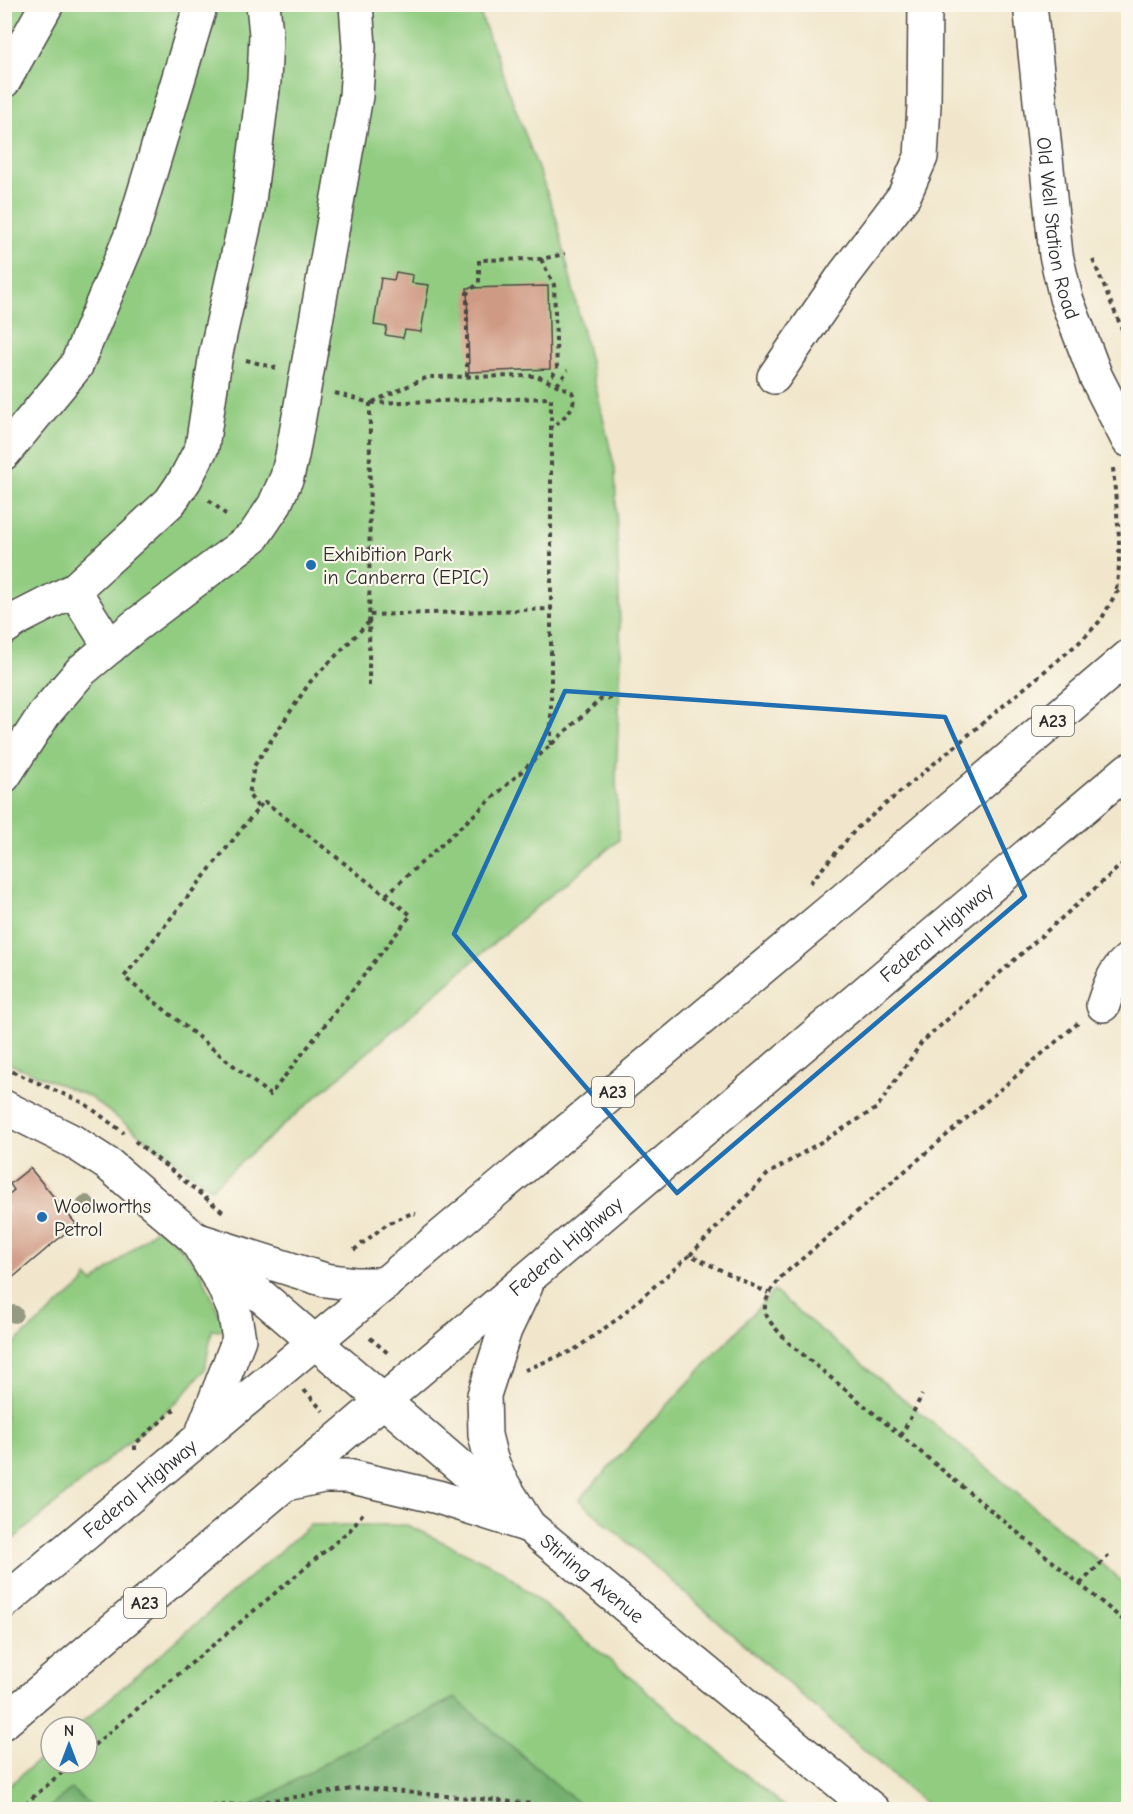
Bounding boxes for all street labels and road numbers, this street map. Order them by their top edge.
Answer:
street label: Old Well Station Road [1032,136,1084,322]
road number: A23 [1032,706,1074,736]
street label: Federal Highway [875,878,998,987]
road number: A23 [592,1077,634,1107]
street label: Federal Highway [504,1192,627,1301]
street label: Federal Highway [78,1434,201,1543]
street label: Stirling Avenue [536,1529,649,1628]
road number: A23 [124,1588,166,1618]

